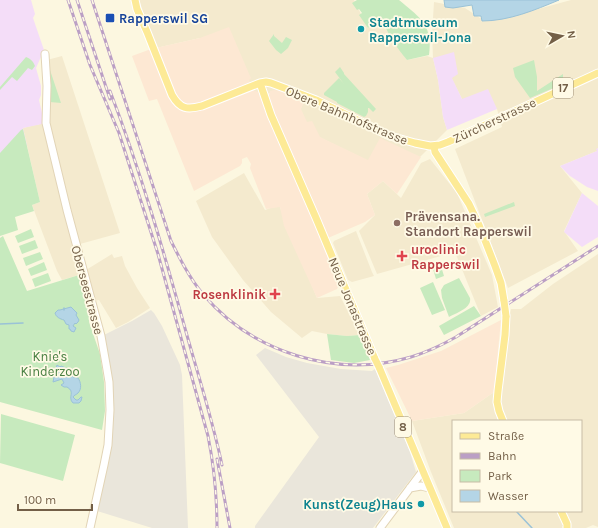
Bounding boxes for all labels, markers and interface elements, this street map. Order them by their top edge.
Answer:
place label: Rapperswil SG [119,11,208,26]
marker: Rapperswil SG [104,12,116,24]
place label: Stadtmuseum Rapperswil-Jona [369,15,471,45]
north arrow [542,16,582,56]
marker: Stadtmuseum Rapperswil-Jona [356,24,366,34]
text: N [564,30,578,39]
road number: 17 [553,78,573,98]
street label: Obere Bahnhofstrasse [284,83,410,148]
street label: Zürcherstrasse [450,94,539,146]
place label: Prävensana. Standort Rapperswil [405,209,532,239]
marker: Prävensana. Standort Rapperswil [392,218,402,228]
place label: uroclinic Rapperswil [411,242,480,272]
street label: Oberseestrasse [68,244,107,337]
marker: uroclinic Rapperswil [396,250,408,262]
street label: Neue Jonastrasse [325,255,380,358]
place label: Rosenklinik [192,287,266,302]
marker: Rosenklinik [269,288,281,300]
park label: Knie's Kinderzoo [20,349,80,379]
road number: 8 [395,417,411,437]
legend [452,420,582,512]
text: Straße [488,429,524,443]
text: Bahn [488,449,517,463]
text: Park [488,469,513,483]
scale bar [18,486,92,512]
text: Wasser [488,489,529,503]
text: 100 m [24,493,56,507]
place label: Kunst(Zeug)Haus [303,497,413,512]
marker: Kunst(Zeug)Haus [416,499,426,509]

